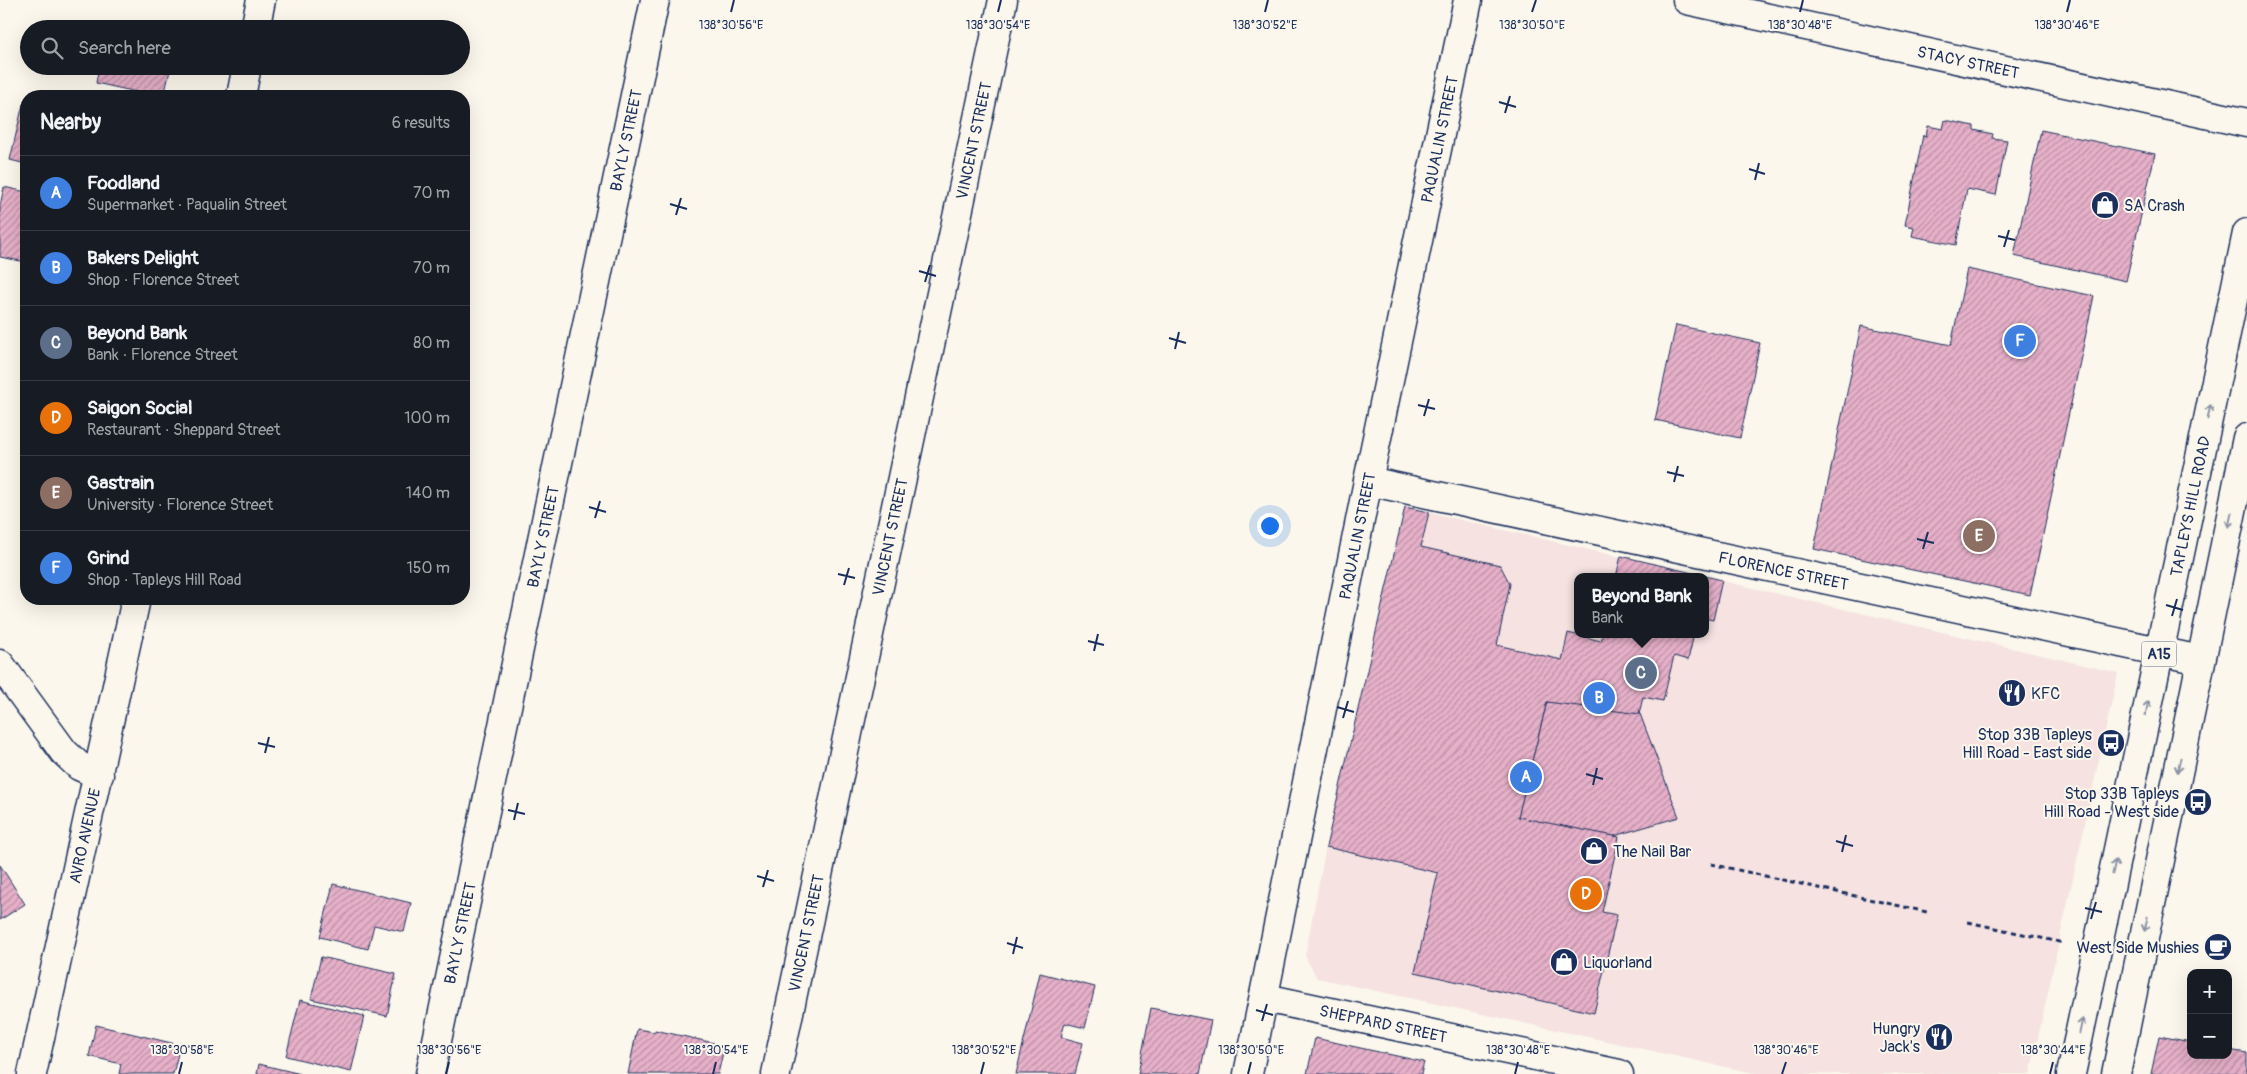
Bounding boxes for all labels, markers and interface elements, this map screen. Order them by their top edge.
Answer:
text: 138°30'56"E [699,18,763,33]
text: 138°30'54"E [966,18,1030,33]
text: 138°30'52"E [1233,18,1297,33]
text: 138°30'50"E [1499,18,1565,33]
text: 138°30'48"E [1768,18,1832,33]
text: 138°30'46"E [2034,18,2100,33]
search box [20,20,470,75]
icon: search [38,34,66,62]
text: Search here [78,36,171,60]
street label: STACY STREET [1915,42,2021,84]
street label: PAQUALIN STREET [1417,74,1463,205]
street label: VINCENT STREET [952,80,996,201]
street label: BAYLY STREET [606,88,647,193]
text: Nearby [40,109,101,136]
text: 6 results [392,113,450,133]
text: Foodland [87,171,160,195]
text: A [51,183,61,203]
text: 70 m [413,183,450,203]
shop icon: SA Crash [2090,190,2120,220]
text: Supermarket · Paqualin Street [87,195,287,215]
place label: SA Crash [2124,196,2185,216]
text: Bakers Delight [87,246,199,270]
text: B [51,258,61,278]
text: 70 m [413,258,450,278]
text: Shop · Florence Street [87,270,239,290]
text: Beyond Bank [87,321,187,345]
pin: F [2004,322,2036,360]
text: C [51,333,61,353]
text: 80 m [413,333,450,353]
text: Bank · Florence Street [87,345,238,365]
text: Saigon Social [87,396,192,420]
one-way arrow [2205,405,2215,421]
text: D [51,408,61,428]
text: 100 m [404,408,450,428]
text: Restaurant · Sheppard Street [87,420,280,440]
street label: TAPLEYS HILL ROAD [2166,434,2215,579]
text: Gastrain [87,471,154,495]
street label: PAQUALIN STREET [1335,471,1381,601]
street label: VINCENT STREET [868,476,913,598]
text: E [52,483,60,503]
text: 140 m [406,483,450,503]
street label: BAYLY STREET [523,484,564,590]
text: University · Florence Street [87,495,273,515]
one-way arrow [2225,512,2234,528]
your location [1257,513,1283,539]
pin: E [1963,517,1995,555]
text: Grind [87,546,130,570]
street label: FLORENCE STREET [1717,548,1850,595]
text: F [51,558,61,578]
text: 150 m [406,558,450,578]
text: Shop · Tapleys Hill Road [87,570,242,590]
popup [1574,573,1709,638]
text: Beyond Bank [1591,584,1692,608]
text: Bank [1591,608,1623,628]
road number: A15 [2142,642,2176,666]
pin: C [1625,654,1657,692]
restaurant icon: KFC [1997,678,2027,708]
pin: B [1583,679,1615,717]
place label: KFC [2031,684,2060,704]
one-way arrow [2143,701,2152,717]
place label: Stop 33B Tapleys Hill Road - East side [1962,725,2092,763]
bus stop icon: Stop 33B Tapleys Hill Road - East side [2096,728,2126,758]
one-way arrow [2174,756,2183,772]
pin: A [1510,758,1542,796]
place label: Stop 33B Tapleys Hill Road - West side [2044,784,2179,822]
street label: AVRO AVENUE [65,786,105,885]
bus stop icon: Stop 33B Tapleys Hill Road - West side [2183,787,2213,817]
shop icon: The Nail Bar [1579,836,1609,866]
place label: The Nail Bar [1613,842,1692,862]
one-way arrow [2110,860,2119,876]
street label: VINCENT STREET [785,873,829,994]
pin: D [1570,875,1602,913]
street label: BAYLY STREET [440,880,481,986]
one-way arrow [2141,916,2151,932]
cafe icon: West Side Mushies [2203,932,2233,962]
place label: West Side Mushies [2077,938,2199,958]
shop icon: Liquorland [1549,947,1579,977]
place label: Liquorland [1583,953,1652,973]
map controls [2187,969,2232,1059]
button: + [2187,969,2232,1014]
street label: SHEPPARD STREET [1317,1001,1449,1048]
button: − [2187,1014,2232,1059]
place label: Hungry Jack's [1872,1019,1920,1057]
one-way arrow [2077,1019,2086,1035]
restaurant icon: Hungry Jack's [1924,1022,1954,1052]
text: 138°30'58"E [150,1043,214,1058]
text: 138°30'56"E [417,1043,481,1058]
text: 138°30'54"E [684,1043,748,1058]
text: 138°30'52"E [952,1043,1016,1058]
text: 138°30'50"E [1218,1043,1284,1058]
text: 138°30'48"E [1486,1043,1550,1058]
text: 138°30'46"E [1753,1043,1819,1058]
text: 138°30'44"E [2021,1043,2086,1058]

